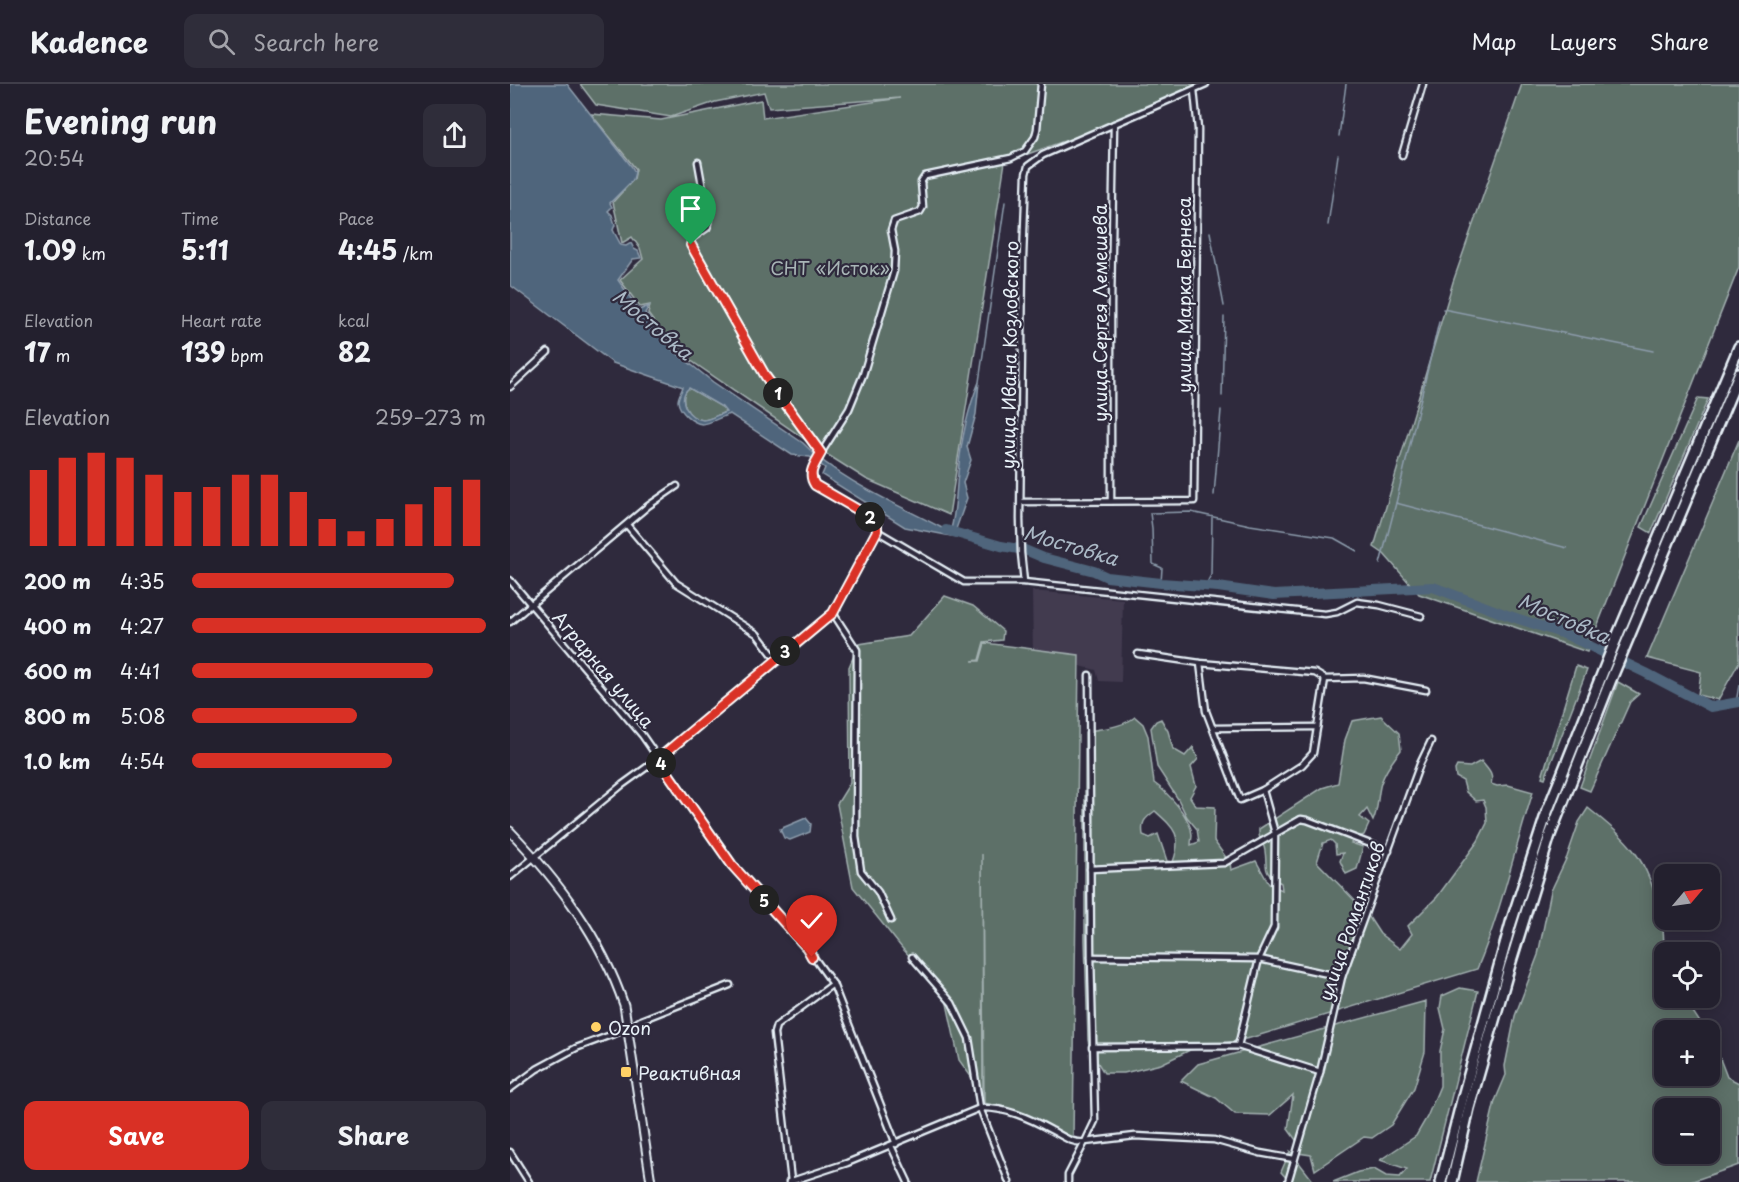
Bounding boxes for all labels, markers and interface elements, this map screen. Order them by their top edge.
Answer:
search box [184,14,604,68]
text: Kadence [30,20,148,63]
icon: search [205,25,238,58]
text: Search here [253,25,379,58]
text: Map [1472,25,1516,57]
text: Layers [1549,25,1617,57]
text: Share [1650,25,1709,57]
text: Evening run [24,95,217,145]
button: share [423,104,486,167]
text: 20:54 [24,143,84,173]
pin [665,183,716,245]
icon: arrive [674,192,707,225]
street label: улица Марка Бернеса [1170,196,1197,393]
street label: улица Сергея Лемешева [1086,203,1113,422]
text: Distance [24,206,91,230]
text: Time [181,206,219,230]
text: Pace [338,206,374,230]
text: 1.09 [24,230,77,269]
text: 5:11 [181,230,229,269]
text: 4:45 [338,230,398,269]
text: km [77,241,106,265]
text: /km [398,241,433,265]
street label: улица Ивана Козловского [994,241,1024,469]
park label: СНТ «Исток» [770,254,890,281]
water label: Мостовка [606,281,700,367]
text: Elevation [24,308,93,332]
text: Heart rate [181,308,262,332]
text: kcal [338,308,370,332]
text: 17 [24,332,51,371]
text: 139 [181,332,226,371]
text: 82 [338,332,371,371]
text: m [51,343,70,367]
text: bpm [226,343,264,367]
pin: 1 [763,378,793,408]
text: 1 [774,381,782,405]
text: Elevation [24,402,110,432]
text: 259–273 m [375,402,486,432]
pin: 2 [855,502,885,532]
text: 2 [864,505,876,529]
water label: Мостовка [1020,517,1122,573]
text: 200 m [24,566,91,596]
text: 4:35 [120,566,165,596]
water label: Мостовка [1513,585,1615,651]
street label: Аграрная улица [547,605,662,734]
text: 400 m [24,611,92,641]
text: 4:27 [120,611,164,641]
pin: 3 [770,636,800,666]
text: 3 [780,639,790,663]
text: 600 m [24,656,92,686]
text: 4:41 [120,656,160,686]
text: 800 m [24,701,91,731]
text: 5:08 [120,701,166,731]
text: 1.0 km [24,746,91,776]
text: 4:54 [120,746,165,776]
pin: 4 [646,748,676,778]
text: 4 [656,751,666,775]
street label: улица Романтиков [1311,838,1391,1004]
north arrow [1654,864,1720,930]
map controls [1654,864,1720,1164]
pin: 5 [749,885,779,915]
text: 5 [759,888,769,912]
pin [786,895,837,957]
icon: check [795,904,828,937]
button: locate [1654,942,1720,1008]
place label: Ozon [608,1014,651,1041]
marker: Ozon [589,1020,603,1034]
button: + [1654,1020,1720,1086]
place label: Реактивная [638,1059,741,1086]
marker: Реактивная [619,1065,633,1079]
button: − [1654,1098,1720,1164]
button: Save [24,1101,249,1170]
button: Share [261,1101,486,1170]

